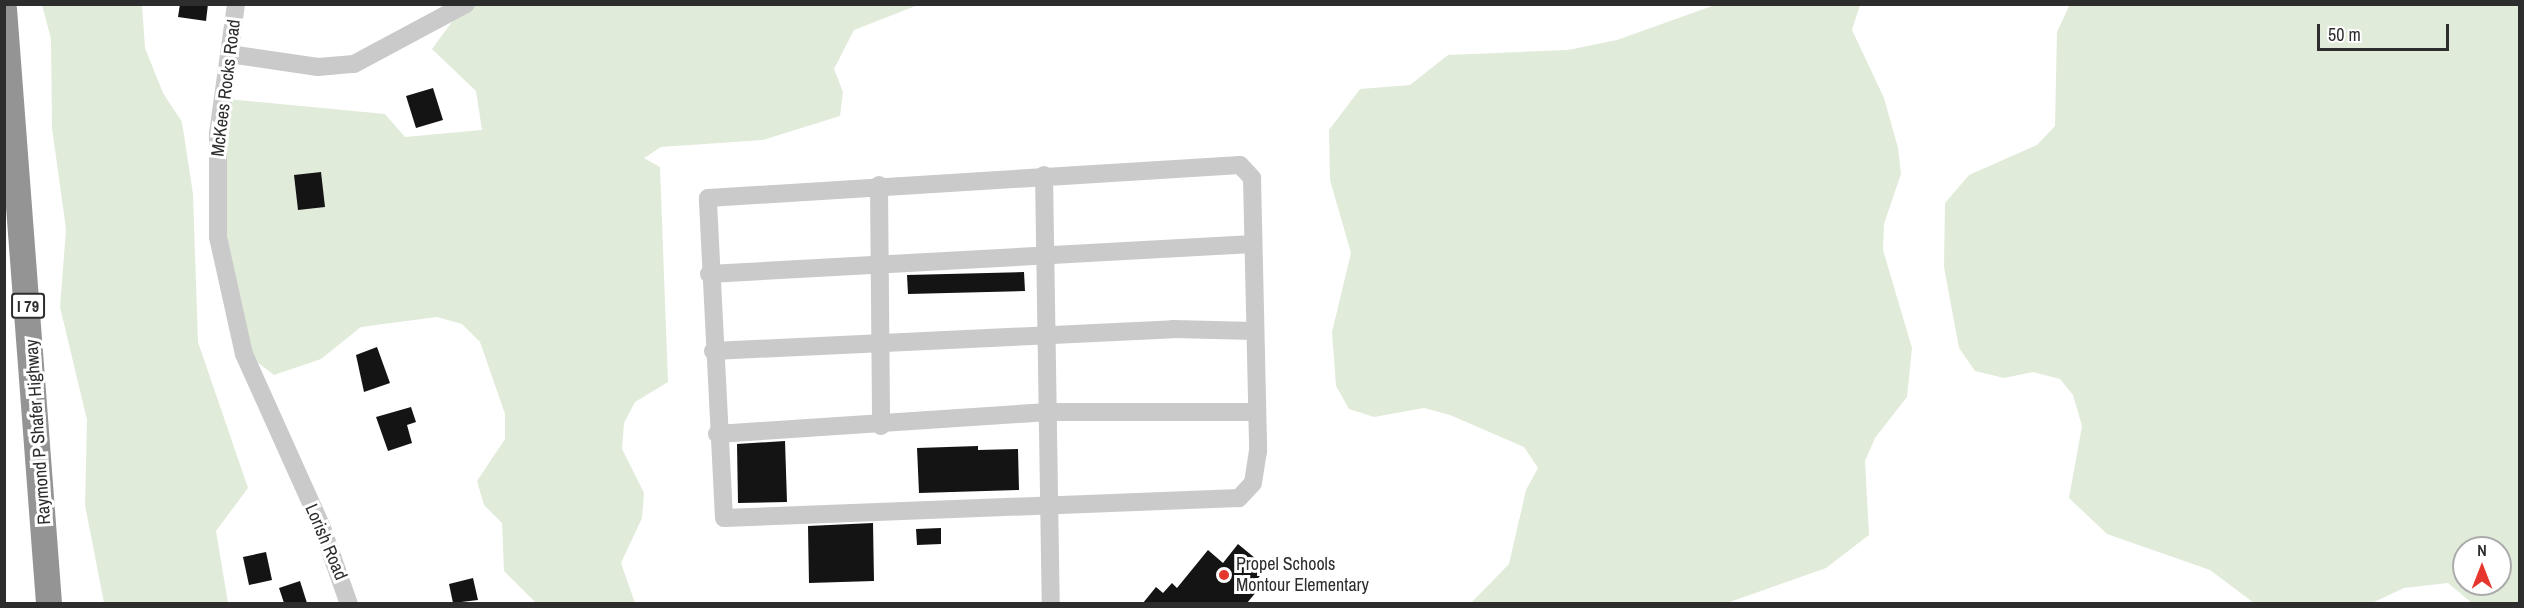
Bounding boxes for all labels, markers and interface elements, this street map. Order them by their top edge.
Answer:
scale bar [2320,12,2452,50]
street label: McKees Rocks Road [207,18,245,158]
text: 50 m [2328,22,2361,47]
road number: I 79 [10,293,46,319]
street label: Raymond P Shafer Highway [21,338,55,526]
street label: Lorish Road [300,501,352,583]
north arrow [2452,536,2512,596]
text: N [2477,539,2487,561]
place label: Propel Schools Montour Elementary [1236,554,1369,596]
marker: Propel Schools Montour Elementary [1217,568,1231,582]

